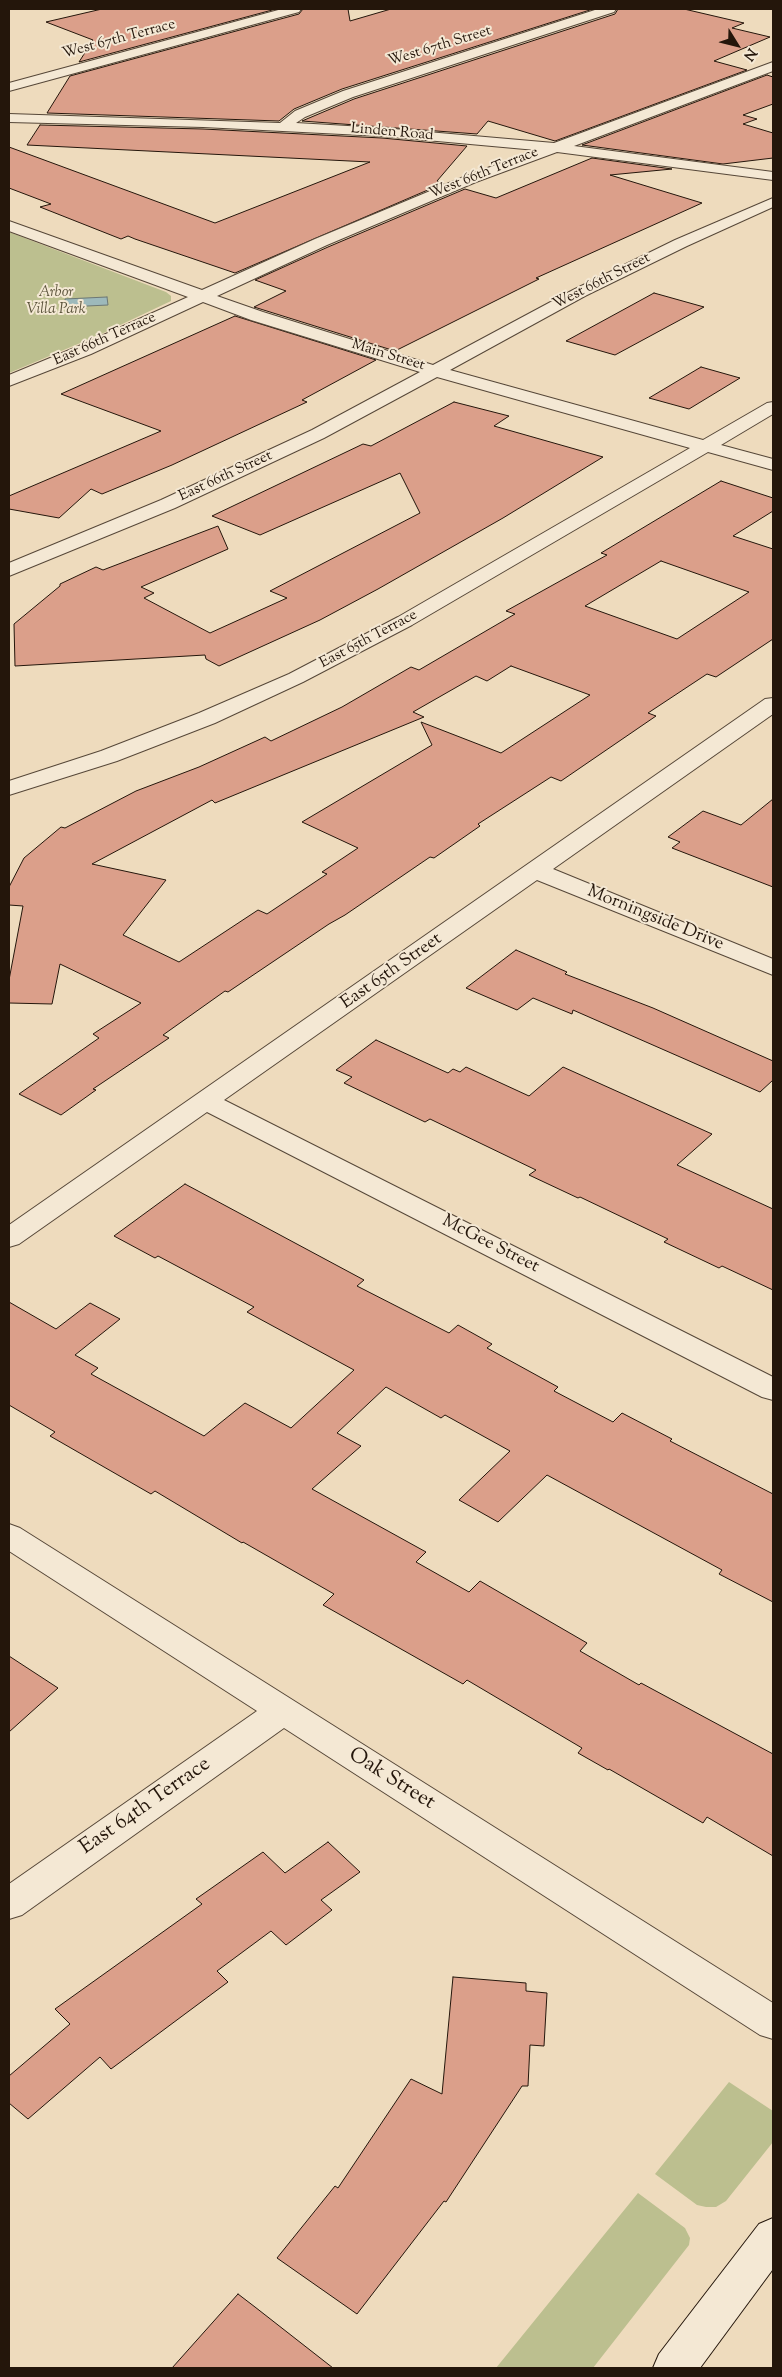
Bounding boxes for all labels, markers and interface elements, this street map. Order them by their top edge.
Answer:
street label: West 67th Terrace [60,16,178,64]
north arrow [712,20,762,70]
street label: West 67th Street [386,23,494,71]
text: N [738,43,761,64]
street label: Linden Road [350,120,434,146]
street label: West 66th Terrace [427,144,541,204]
street label: West 66th Street [550,250,654,314]
park label: Arbor Villa Park [26,284,86,319]
street label: East 66th Terrace [51,309,159,371]
street label: Main Street [349,336,427,376]
street label: East 66th Street [176,448,276,506]
street label: East 65th Terrace [317,607,421,673]
street label: Morningside Drive [584,882,726,956]
street label: East 65th Street [337,929,447,1015]
street label: McGee Street [438,1211,542,1279]
street label: Oak Street [343,1743,439,1817]
street label: East 64th Terrace [76,1753,216,1861]

